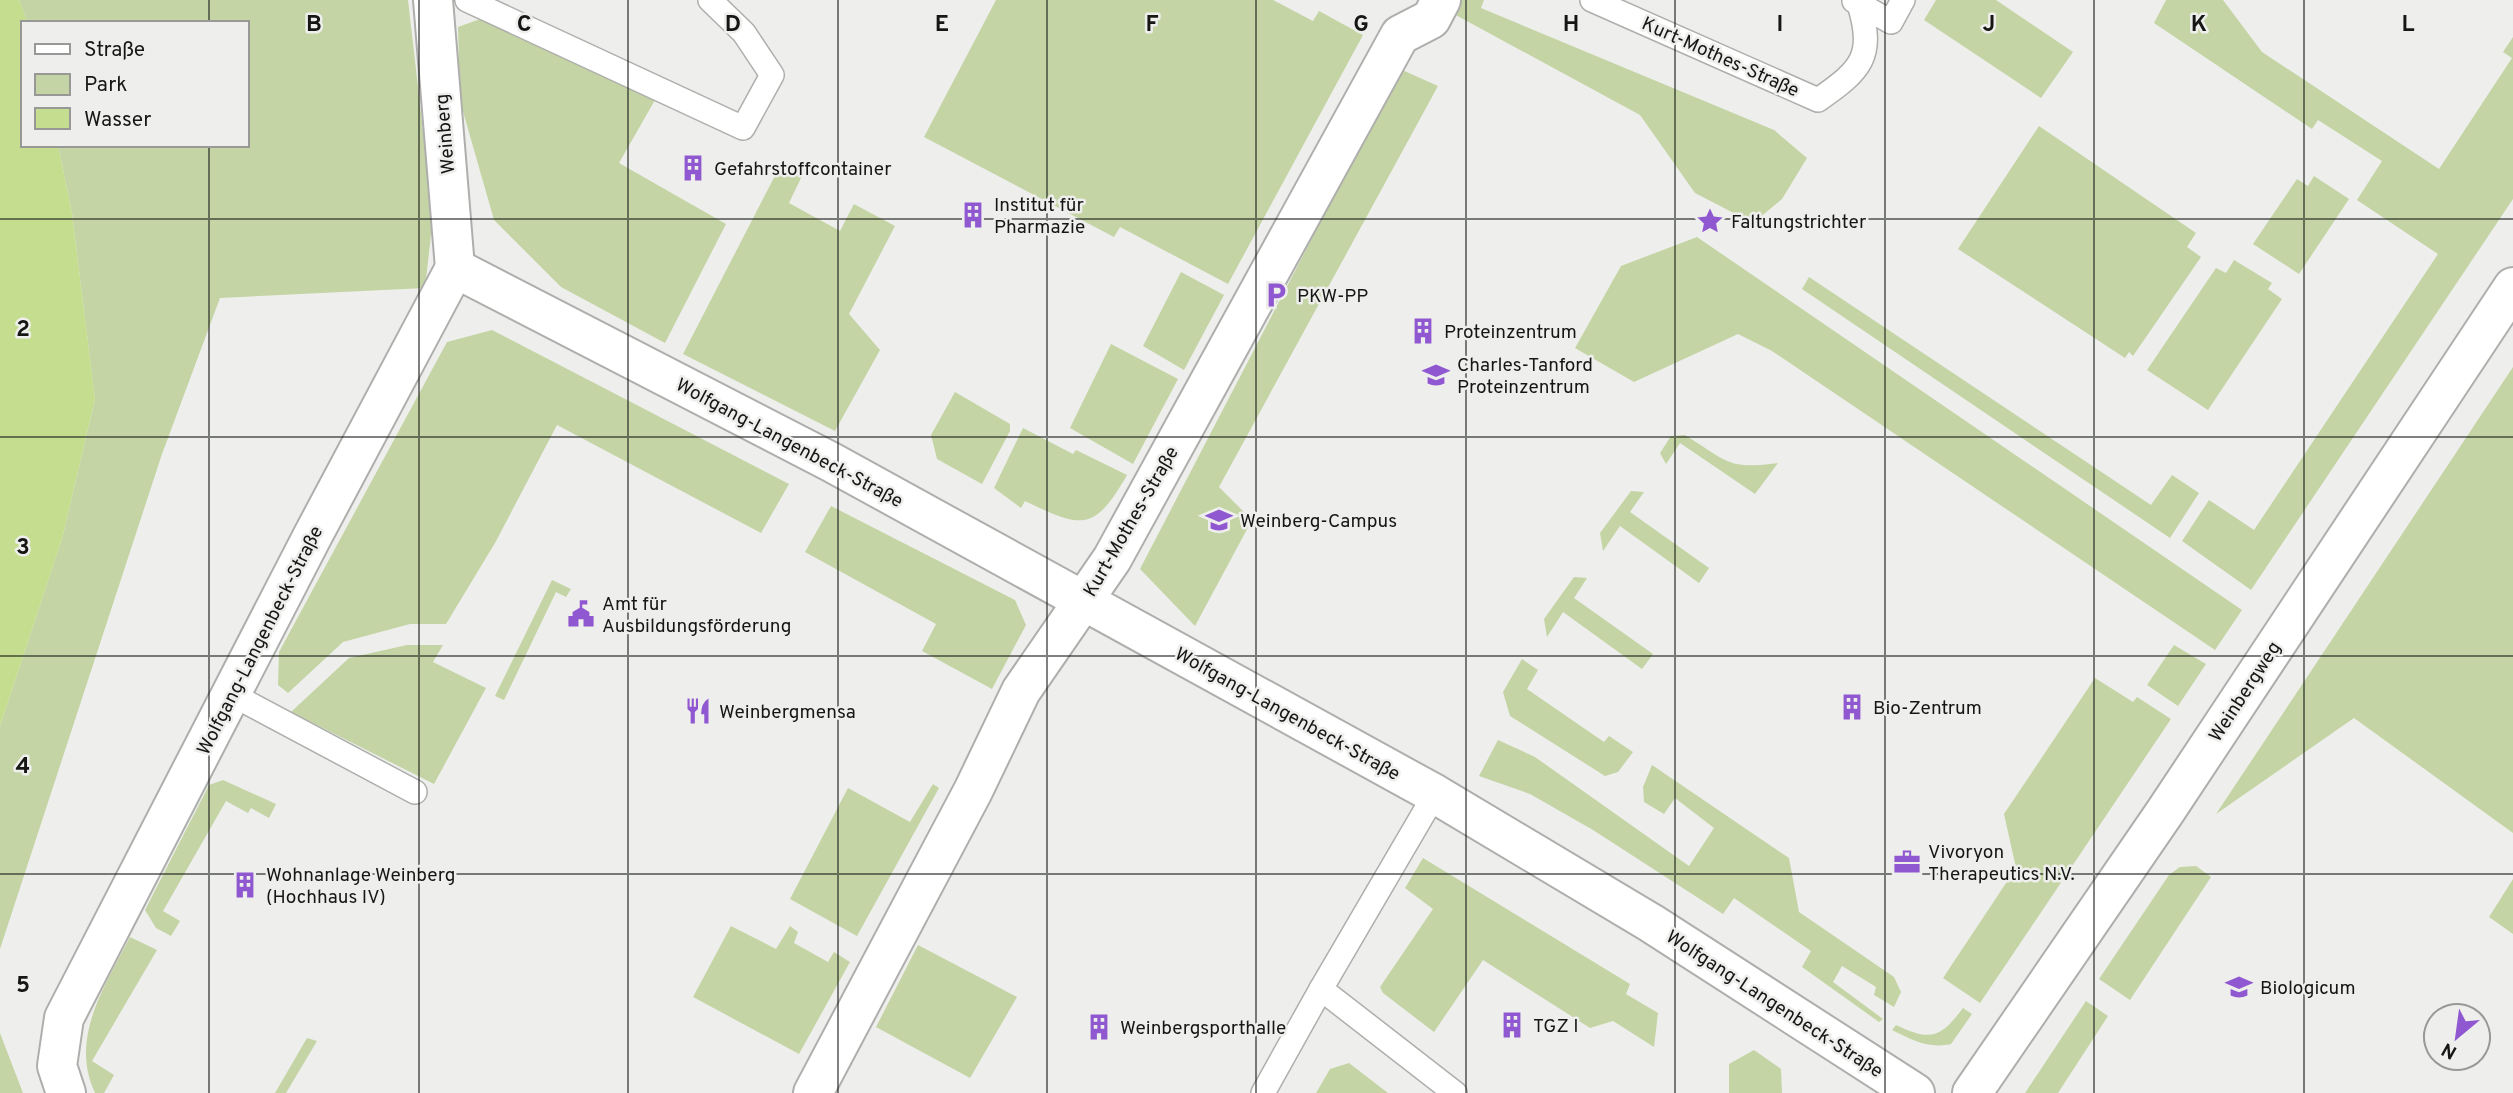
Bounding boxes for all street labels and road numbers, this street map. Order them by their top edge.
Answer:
street label: Kurt-Mothes-Straße [1638,12,1803,103]
street label: Weinberg [431,93,461,175]
street label: Wolfgang-Langenbeck-Straße [671,374,907,514]
street label: Kurt-Mothes-Straße [1079,442,1185,602]
street label: Wolfgang-Langenbeck-Straße [192,522,329,760]
street label: Weinbergweg [2204,637,2287,747]
street label: Wolfgang-Langenbeck-Straße [1170,643,1404,787]
street label: Wolfgang-Langenbeck-Straße [1661,925,1887,1084]

